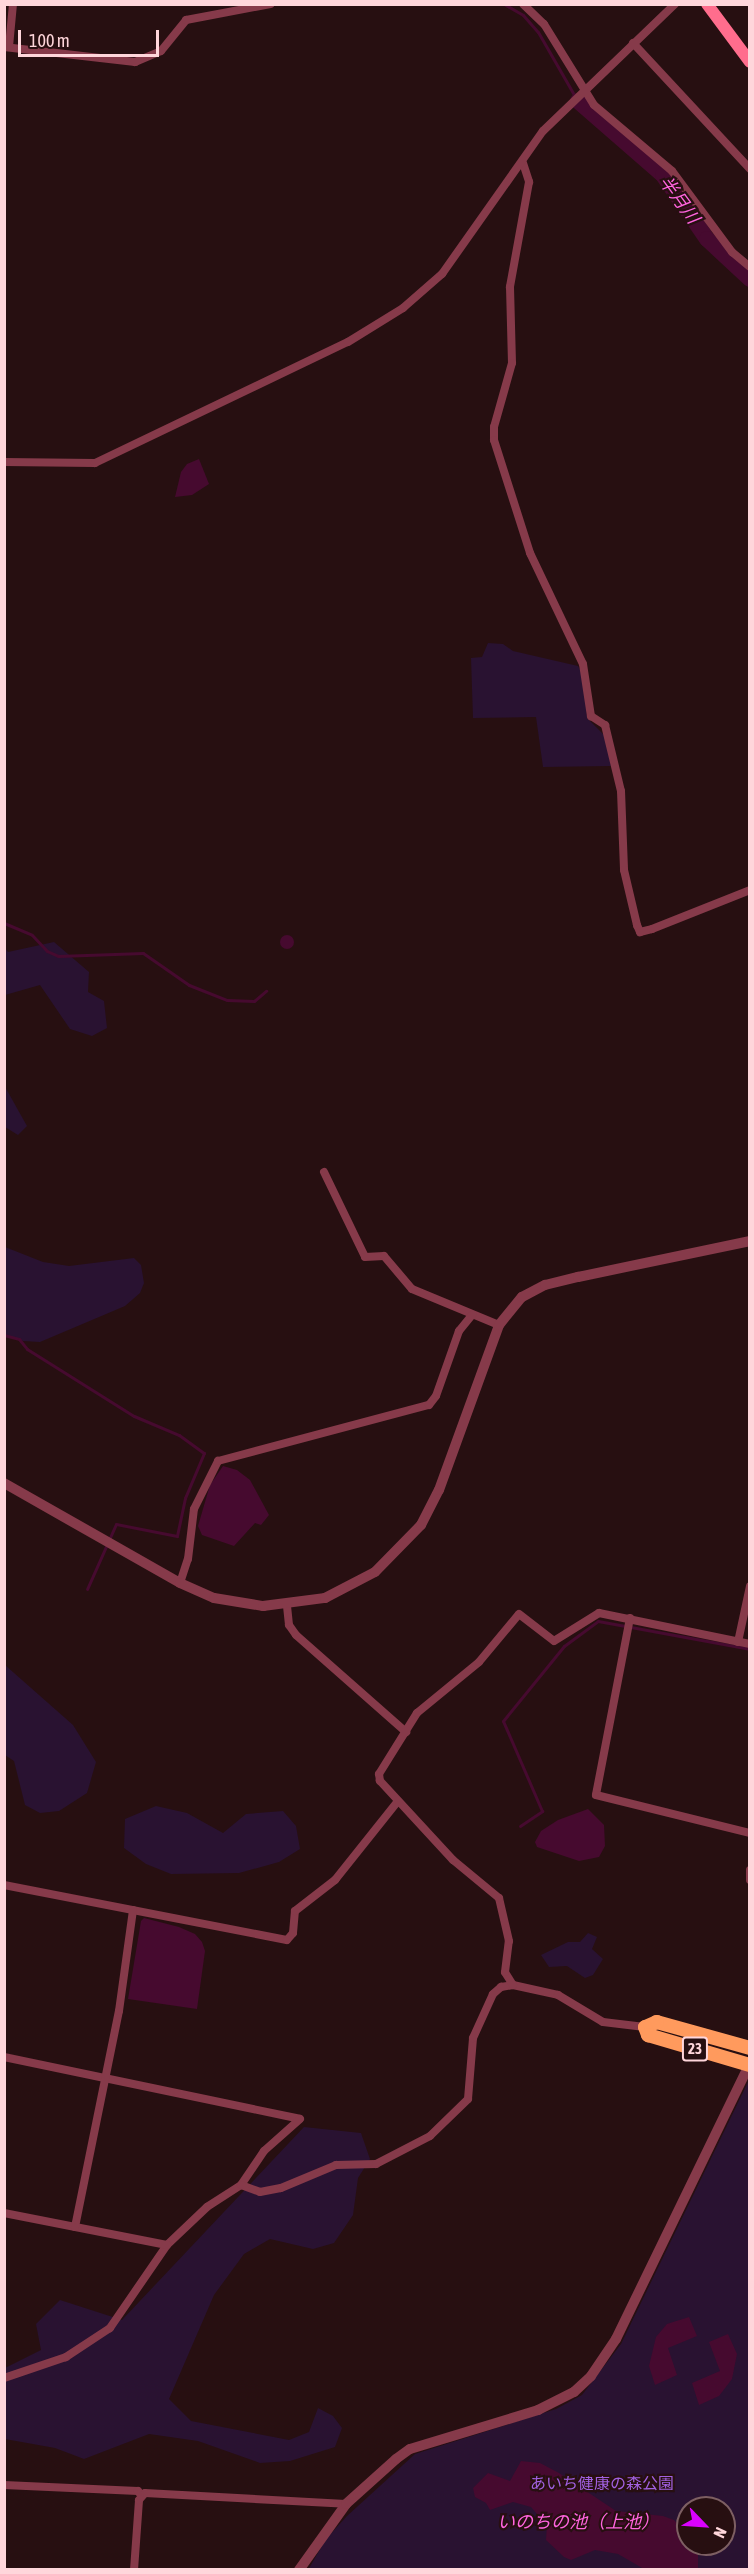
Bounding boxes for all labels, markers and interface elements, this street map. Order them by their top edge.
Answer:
scale bar [21,18,162,56]
text: 100 m [29,30,70,51]
water label: 半月川 [654,172,704,228]
road number: 23 [682,2037,708,2061]
park label: あいち健康の森公園 [530,2473,674,2493]
north arrow [676,2496,736,2556]
water label: いのちの池（上池） [497,2511,659,2533]
text: N [710,2525,731,2541]

